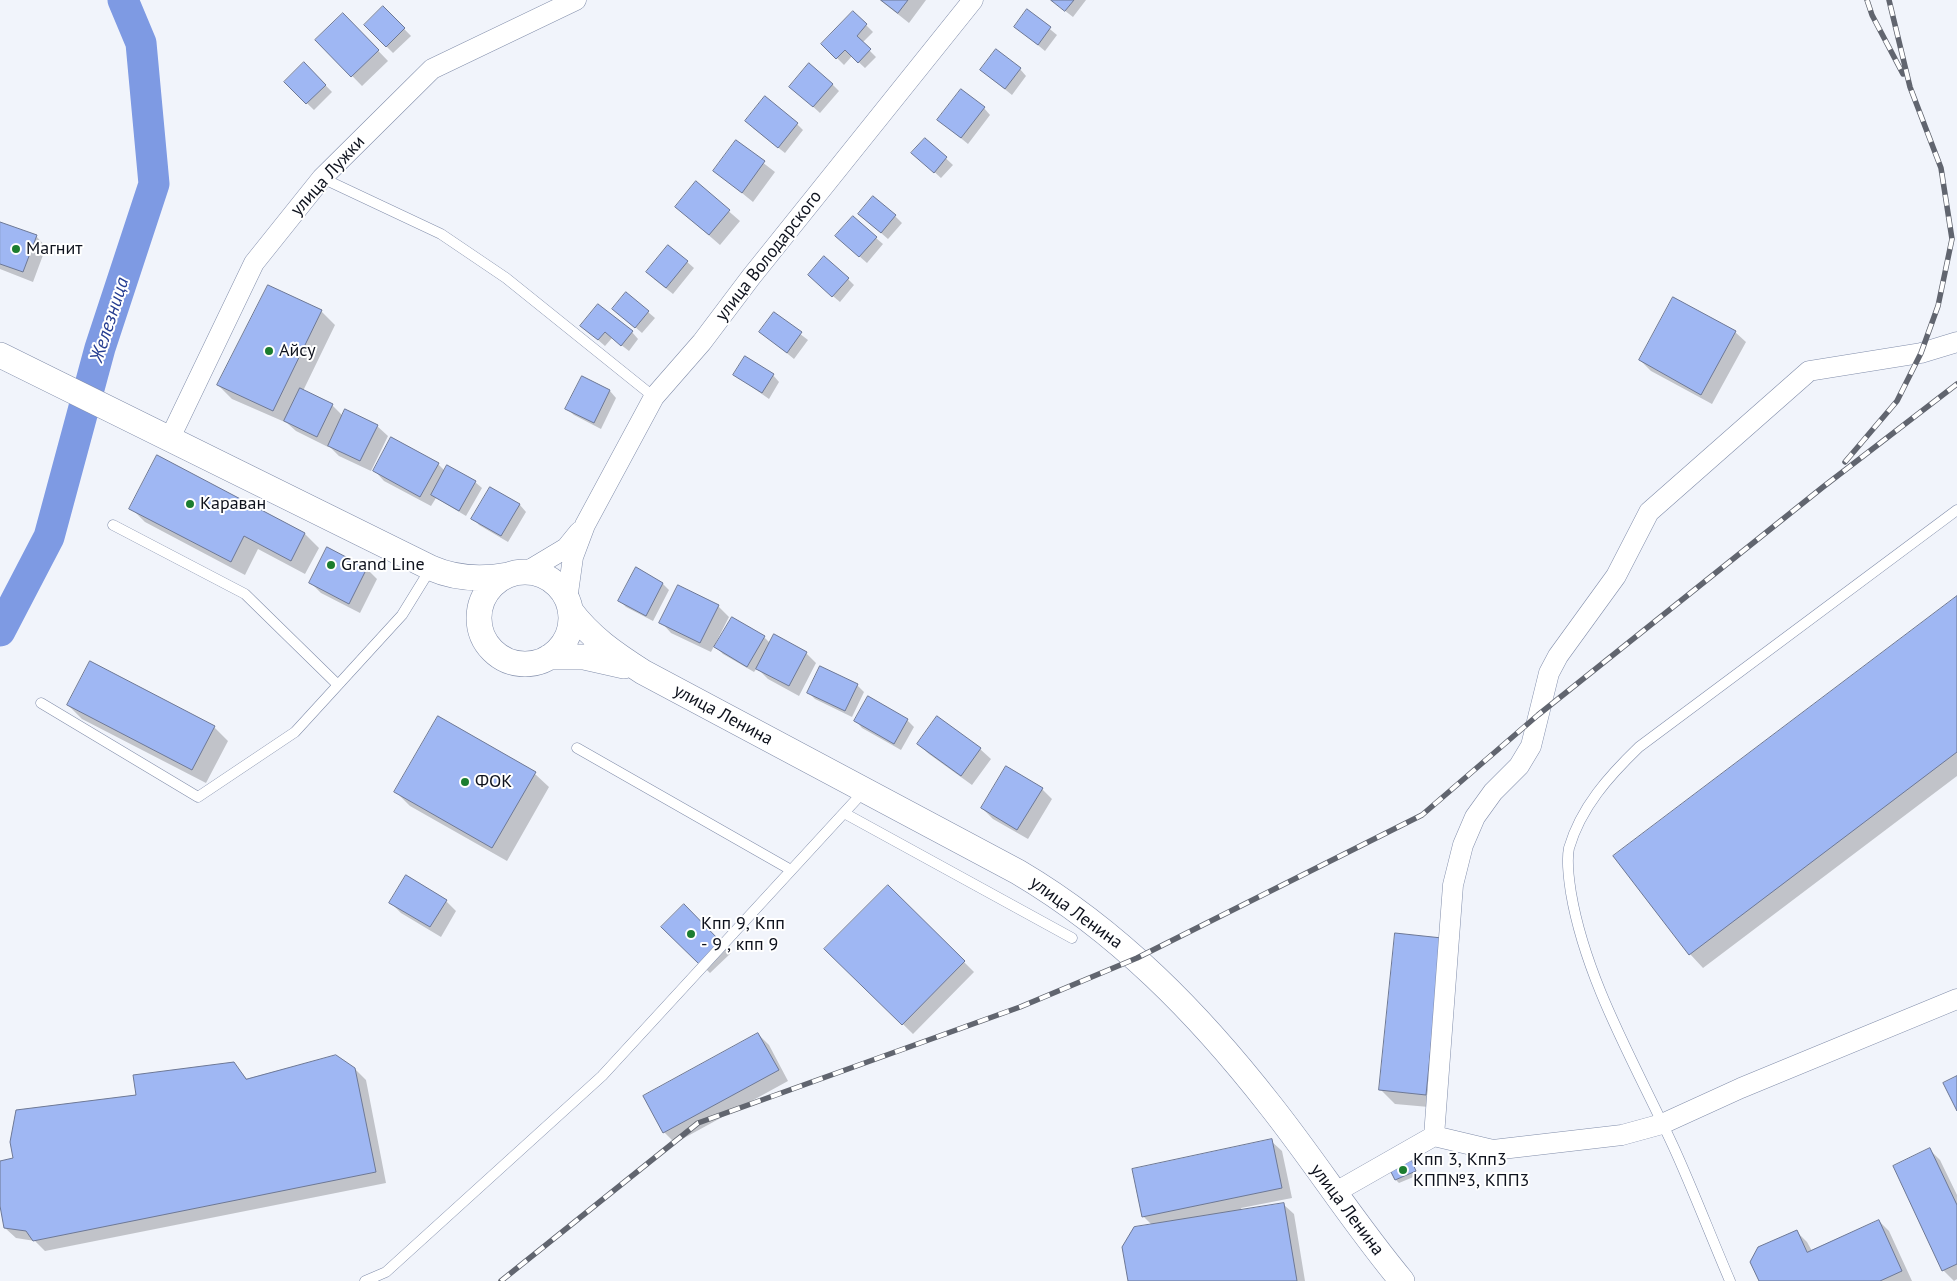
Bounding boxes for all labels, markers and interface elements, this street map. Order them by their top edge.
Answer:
street label: улица Лужки [286,131,370,221]
street label: улица Володарского [711,186,827,326]
place label: Магнит [26,238,83,260]
marker: Магнит [10,243,22,255]
water label: Железница [86,275,134,365]
place label: Айсу [279,340,316,362]
marker: Айсу [263,345,275,357]
place label: Караван [200,493,266,515]
marker: Караван [184,498,196,510]
place label: Grand Line [341,554,425,576]
marker: Grand Line [325,559,337,571]
street label: улица Ленина [670,680,776,750]
place label: ФОК [475,771,512,793]
marker: ФОК [459,776,471,788]
street label: улица Ленина [1025,872,1127,954]
place label: Кпп 9, Кпп - 9 , кпп 9 [701,913,785,956]
marker: Кпп 9, Кпп - 9 , кпп 9 [685,928,697,940]
place label: Кпп 3, Кпп3 КПП№3, КПП3 [1413,1149,1529,1192]
street label: улица Ленина [1306,1160,1388,1260]
marker: Кпп 3, Кпп3 КПП№3, КПП3 [1397,1164,1409,1176]

